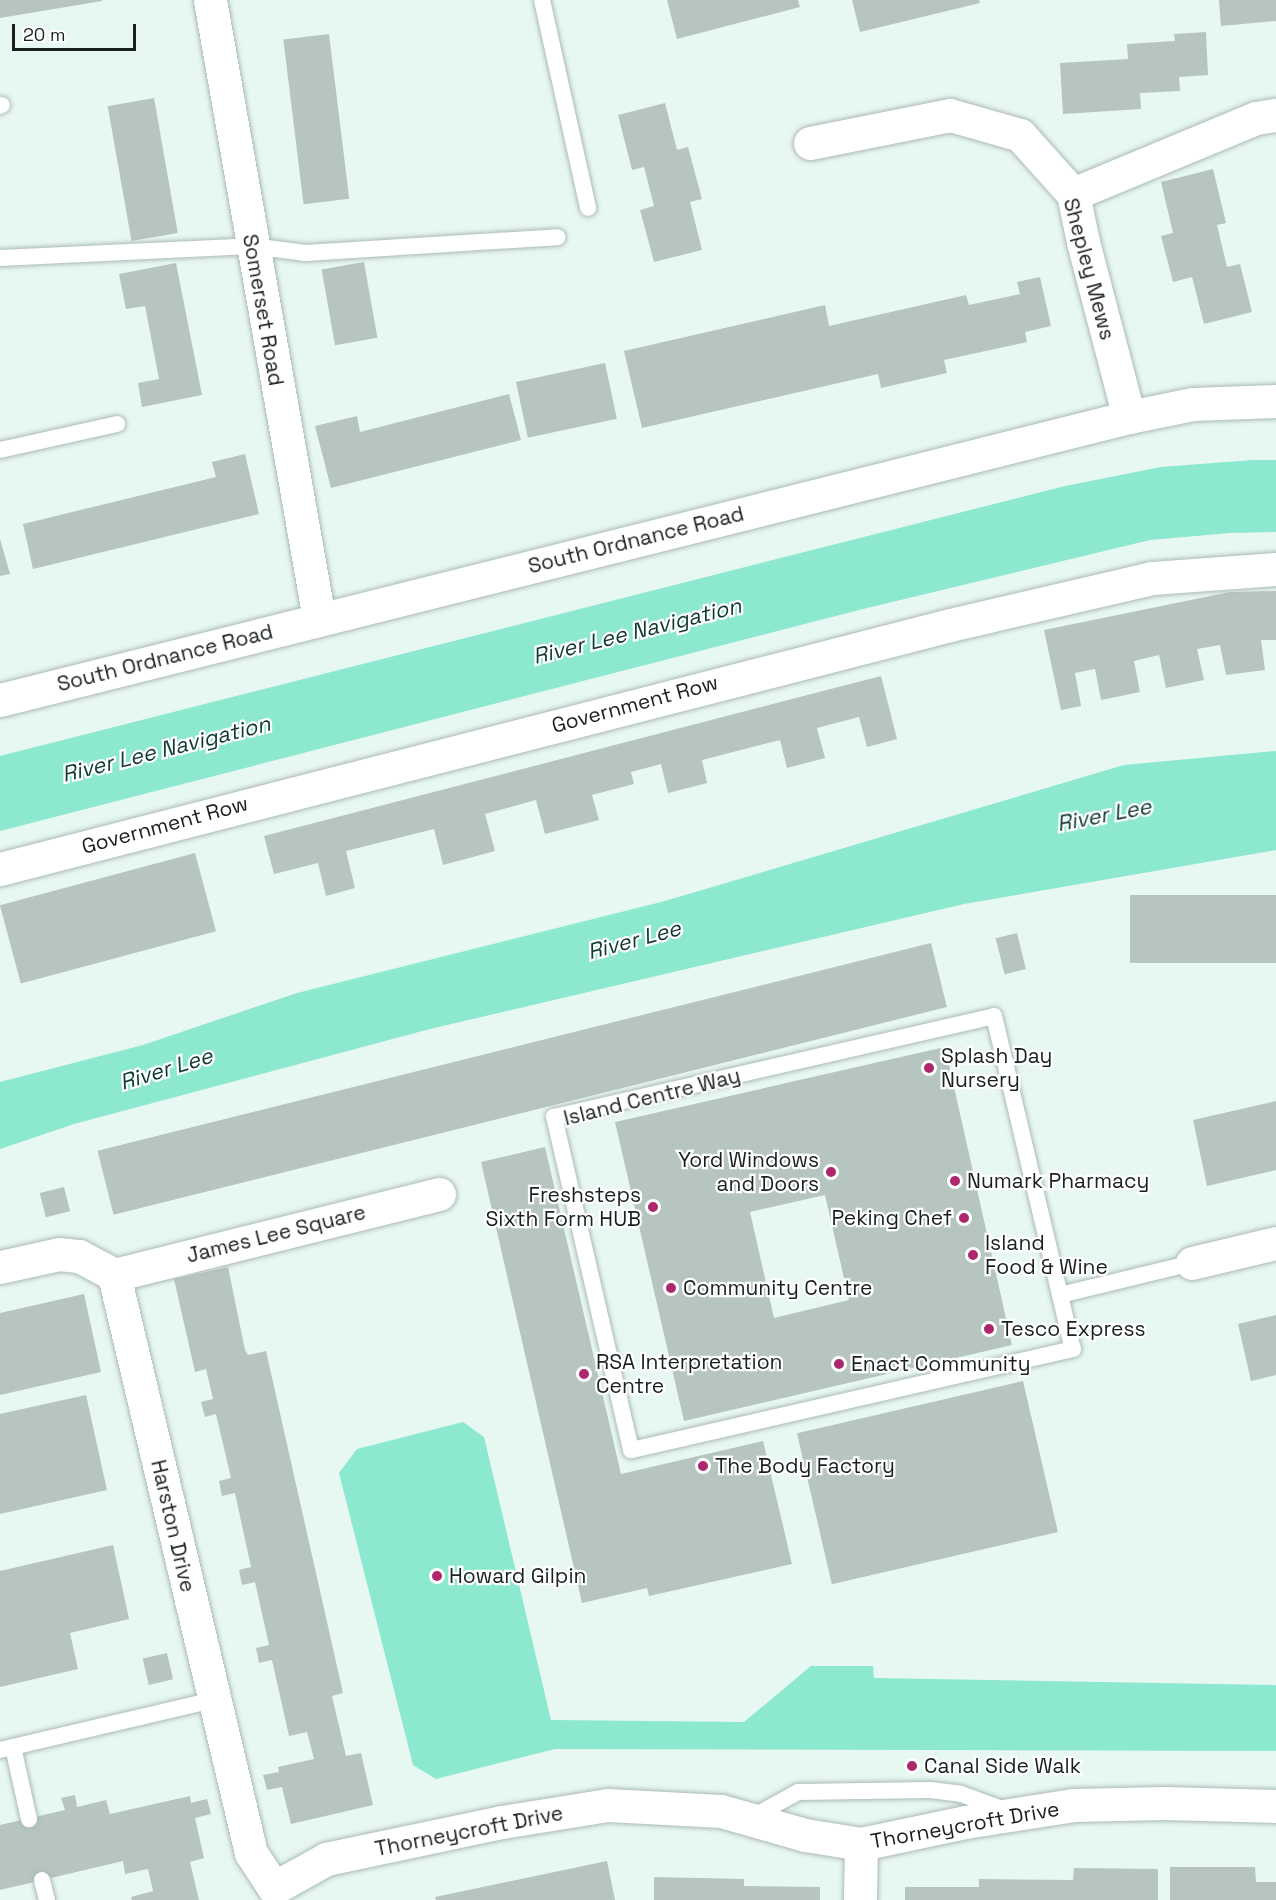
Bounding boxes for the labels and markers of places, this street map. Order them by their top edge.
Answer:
place label: Splash Day Nursery [941,1043,1052,1093]
marker: Splash Day Nursery [922,1061,936,1075]
place label: Yord Windows and Doors [678,1147,819,1197]
marker: Yord Windows and Doors [824,1165,838,1179]
place label: Numark Pharmacy [967,1168,1149,1194]
marker: Numark Pharmacy [948,1174,962,1188]
place label: Freshsteps Sixth Form HUB [485,1182,641,1232]
marker: Freshsteps Sixth Form HUB [646,1200,660,1214]
place label: Peking Chef [831,1205,952,1231]
marker: Peking Chef [957,1211,971,1225]
place label: Island Food & Wine [985,1230,1108,1280]
marker: Island Food & Wine [966,1248,980,1262]
place label: Community Centre [683,1275,872,1301]
marker: Community Centre [664,1281,678,1295]
place label: Tesco Express [1001,1316,1146,1342]
marker: Tesco Express [982,1322,996,1336]
place label: RSA Interpretation Centre [596,1349,783,1399]
place label: Enact Community [851,1351,1030,1377]
marker: Enact Community [832,1357,846,1371]
marker: RSA Interpretation Centre [577,1367,591,1381]
place label: The Body Factory [715,1453,895,1479]
marker: The Body Factory [696,1459,710,1473]
place label: Howard Gilpin [449,1563,586,1589]
marker: Howard Gilpin [430,1569,444,1583]
place label: Canal Side Walk [924,1753,1081,1779]
marker: Canal Side Walk [905,1759,919,1773]

